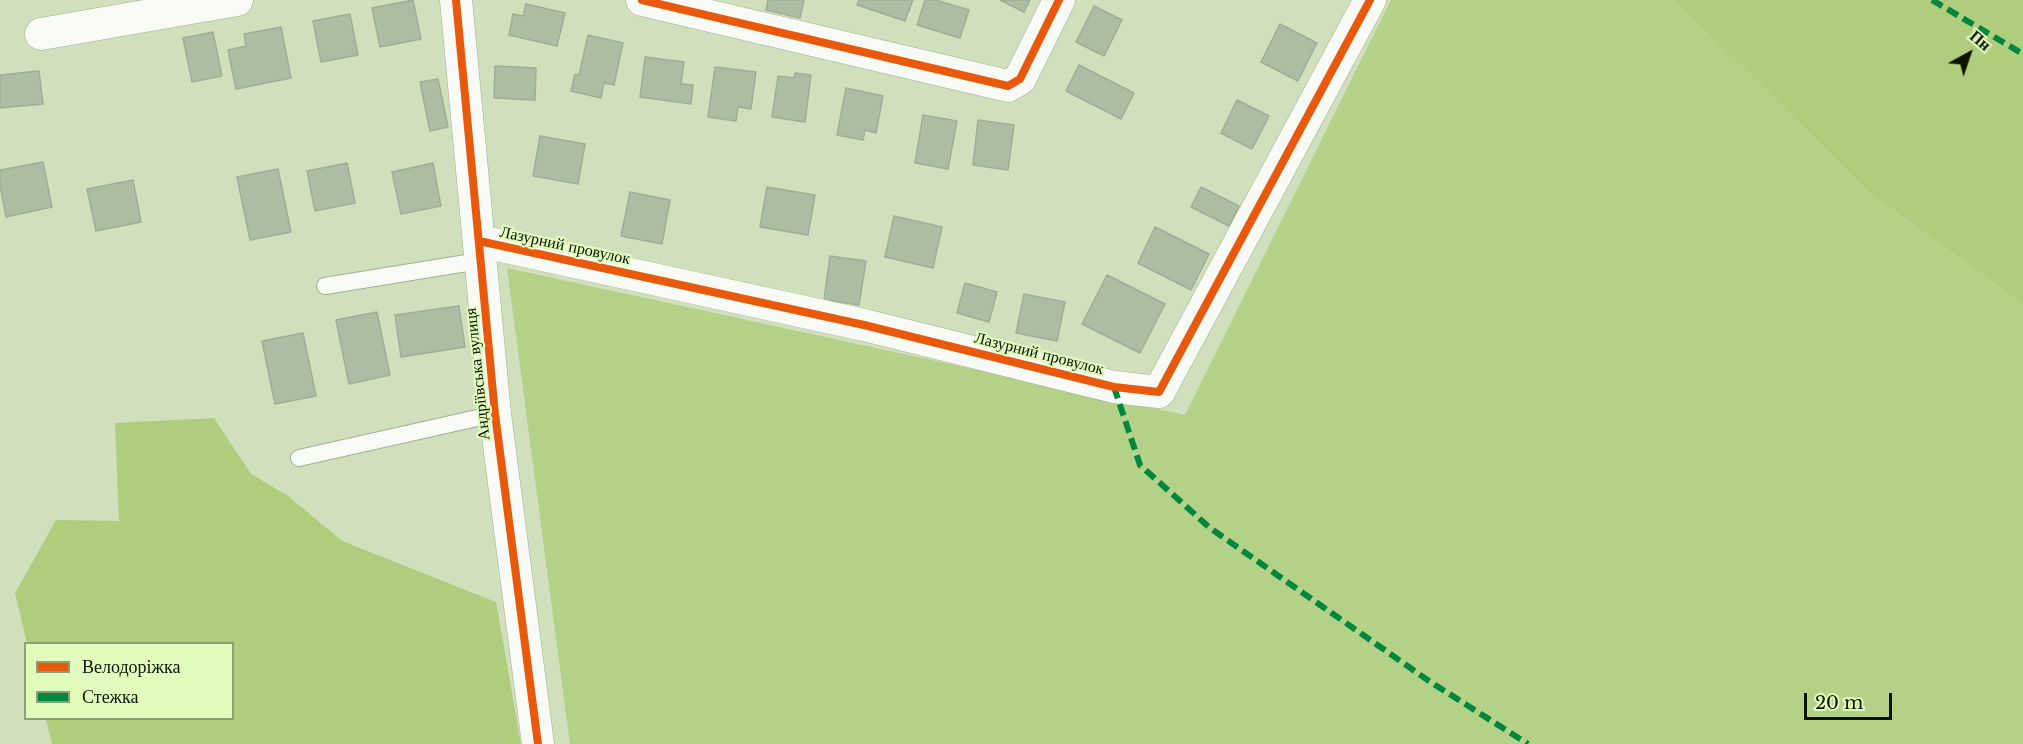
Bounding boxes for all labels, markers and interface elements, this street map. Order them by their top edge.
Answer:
north arrow [1939,24,1999,84]
text: Пн [1966,26,1995,55]
street label: Лазурний провулок [498,223,632,269]
street label: Андріївська вулиця [462,307,494,441]
street label: Лазурний провулок [972,329,1106,379]
legend [24,642,234,720]
text: Велодоріжка [82,656,181,678]
scale bar [1807,681,1896,719]
text: Стежка [82,686,139,708]
text: 20 m [1815,692,1863,714]

